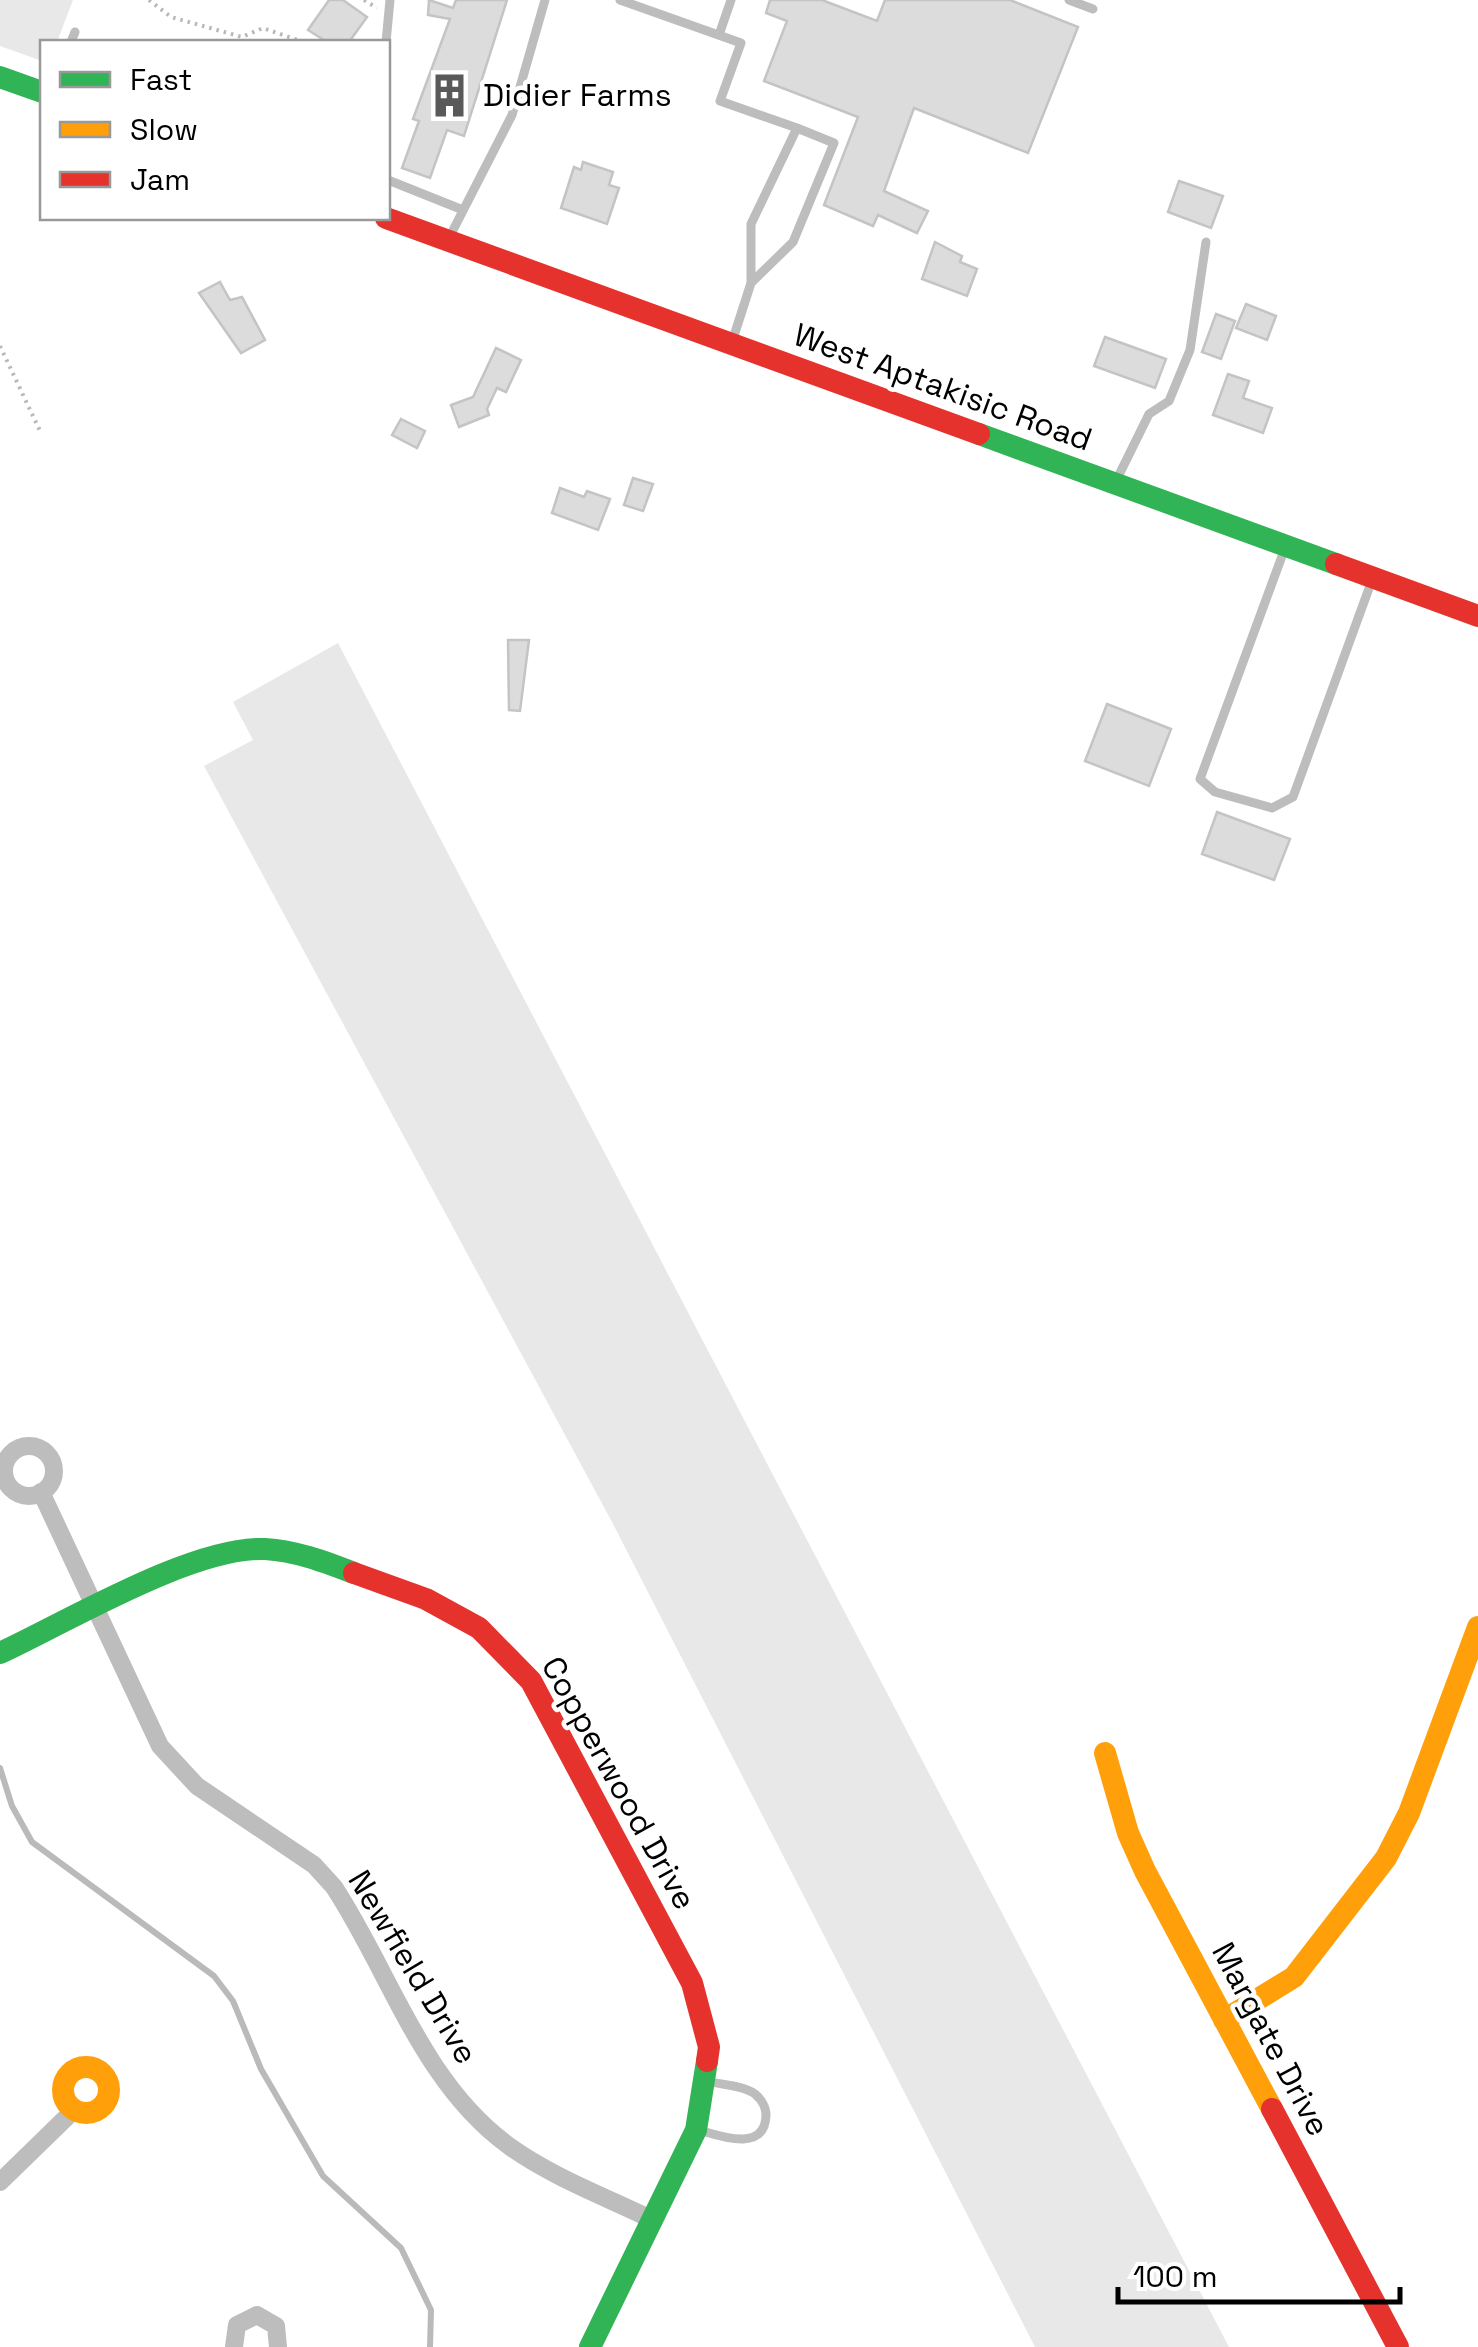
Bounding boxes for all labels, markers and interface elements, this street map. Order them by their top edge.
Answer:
legend [40,40,390,220]
text: Fast [130,60,192,99]
building icon: Didier Farms [426,71,474,119]
place label: Didier Farms [483,75,672,115]
text: Slow [130,110,198,149]
text: Jam [130,160,190,199]
street label: West Aptakisic Road [788,314,1098,460]
street label: Copperwood Drive [533,1650,705,1916]
street label: Newfield Drive [339,1863,487,2071]
street label: Margate Drive [1203,1935,1339,2143]
scale bar [1118,2242,1400,2304]
text: 100 m [1133,2257,1218,2296]

